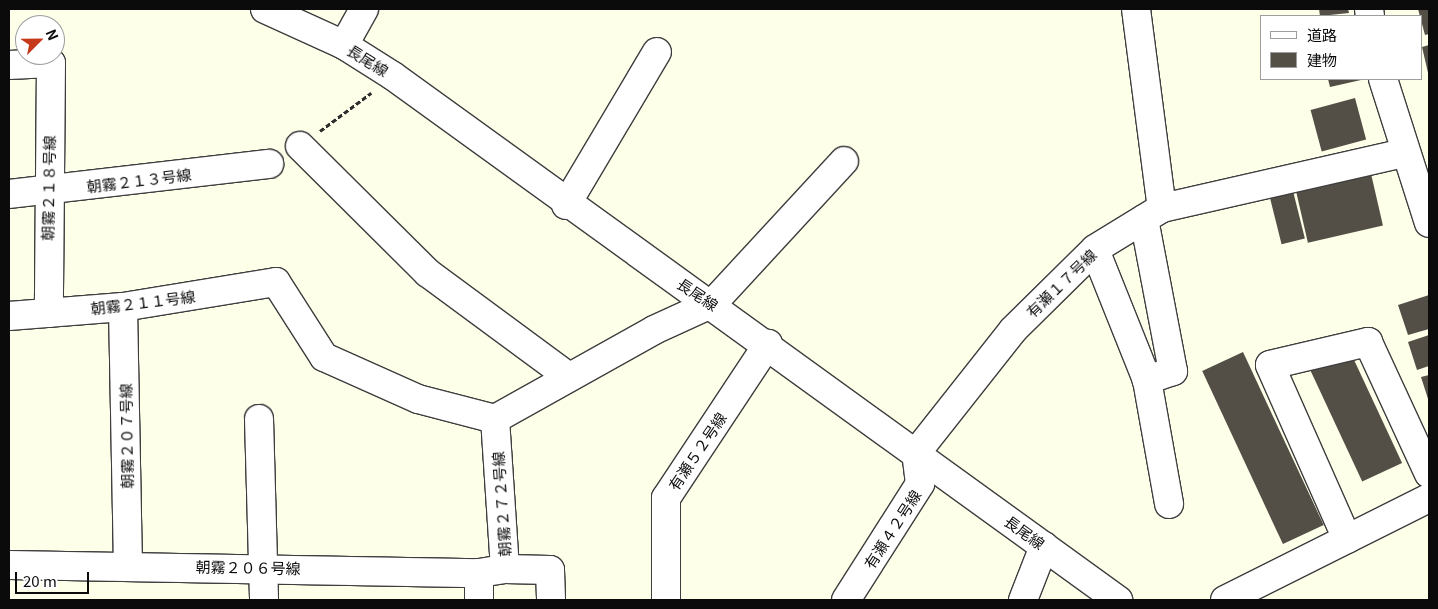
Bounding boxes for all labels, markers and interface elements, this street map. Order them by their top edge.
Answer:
north arrow [15,15,65,65]
legend [1260,15,1423,80]
text: 道路 [1307,24,1337,45]
text: N [42,26,64,43]
street label: 長尾線 [344,40,392,80]
text: 建物 [1307,49,1337,70]
street label: 朝霧２１８号線 [38,135,58,241]
street label: 朝霧２１３号線 [86,165,192,195]
street label: 有瀬１７号線 [1022,245,1100,321]
street label: 長尾線 [674,274,722,314]
street label: 朝霧２１１号線 [90,287,196,317]
street label: 朝霧２０７号線 [116,383,136,489]
street label: 有瀬５２号線 [664,409,730,493]
street label: 朝霧２７２号線 [488,451,514,557]
street label: 有瀬４２号線 [860,486,924,572]
street label: 長尾線 [1002,511,1048,553]
street label: 朝霧２０６号線 [195,557,301,577]
scale bar [18,562,91,594]
text: 20 m [23,570,57,591]

